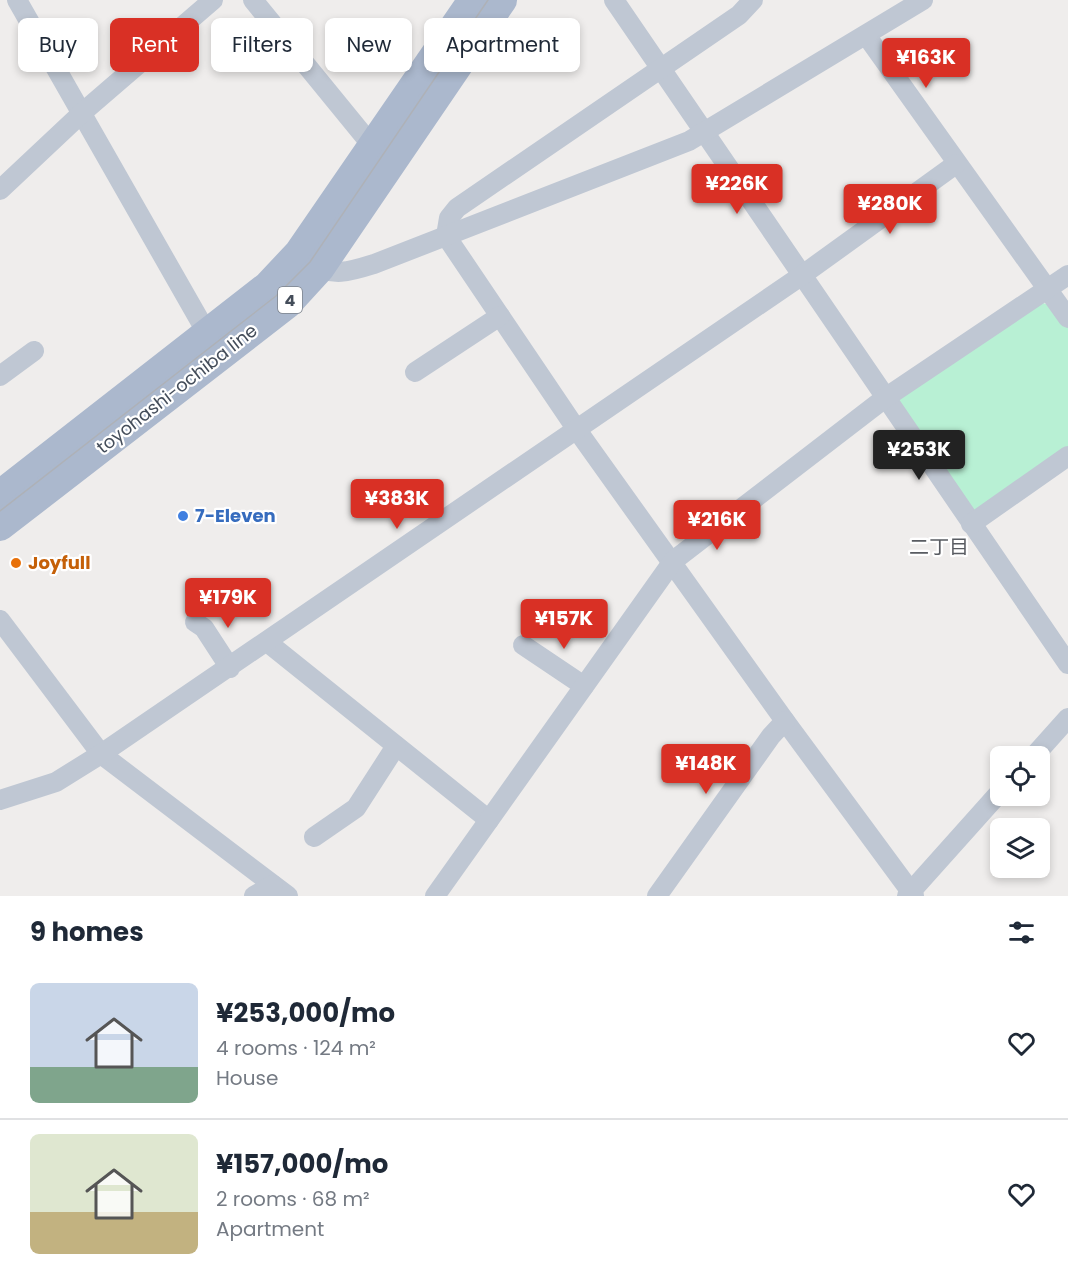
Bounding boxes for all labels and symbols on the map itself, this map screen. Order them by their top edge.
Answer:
pin: ¥163K [884,38,968,89]
pin: ¥226K [695,164,779,215]
pin: ¥280K [848,184,932,235]
road number: 4 [278,287,302,313]
street label: toyohashi-ochiba line [91,318,262,459]
pin: ¥253K [877,430,961,481]
pin: ¥383K [355,479,439,530]
pin: ¥216K [675,500,759,551]
place label: 7-Eleven [195,503,276,528]
marker: 7-Eleven [176,509,190,523]
district label: 二丁目 [909,533,969,561]
place label: Joyfull [28,550,90,575]
marker: Joyfull [9,556,23,570]
pin: ¥179K [186,578,270,629]
pin: ¥157K [522,599,606,650]
pin: ¥148K [664,744,748,795]

